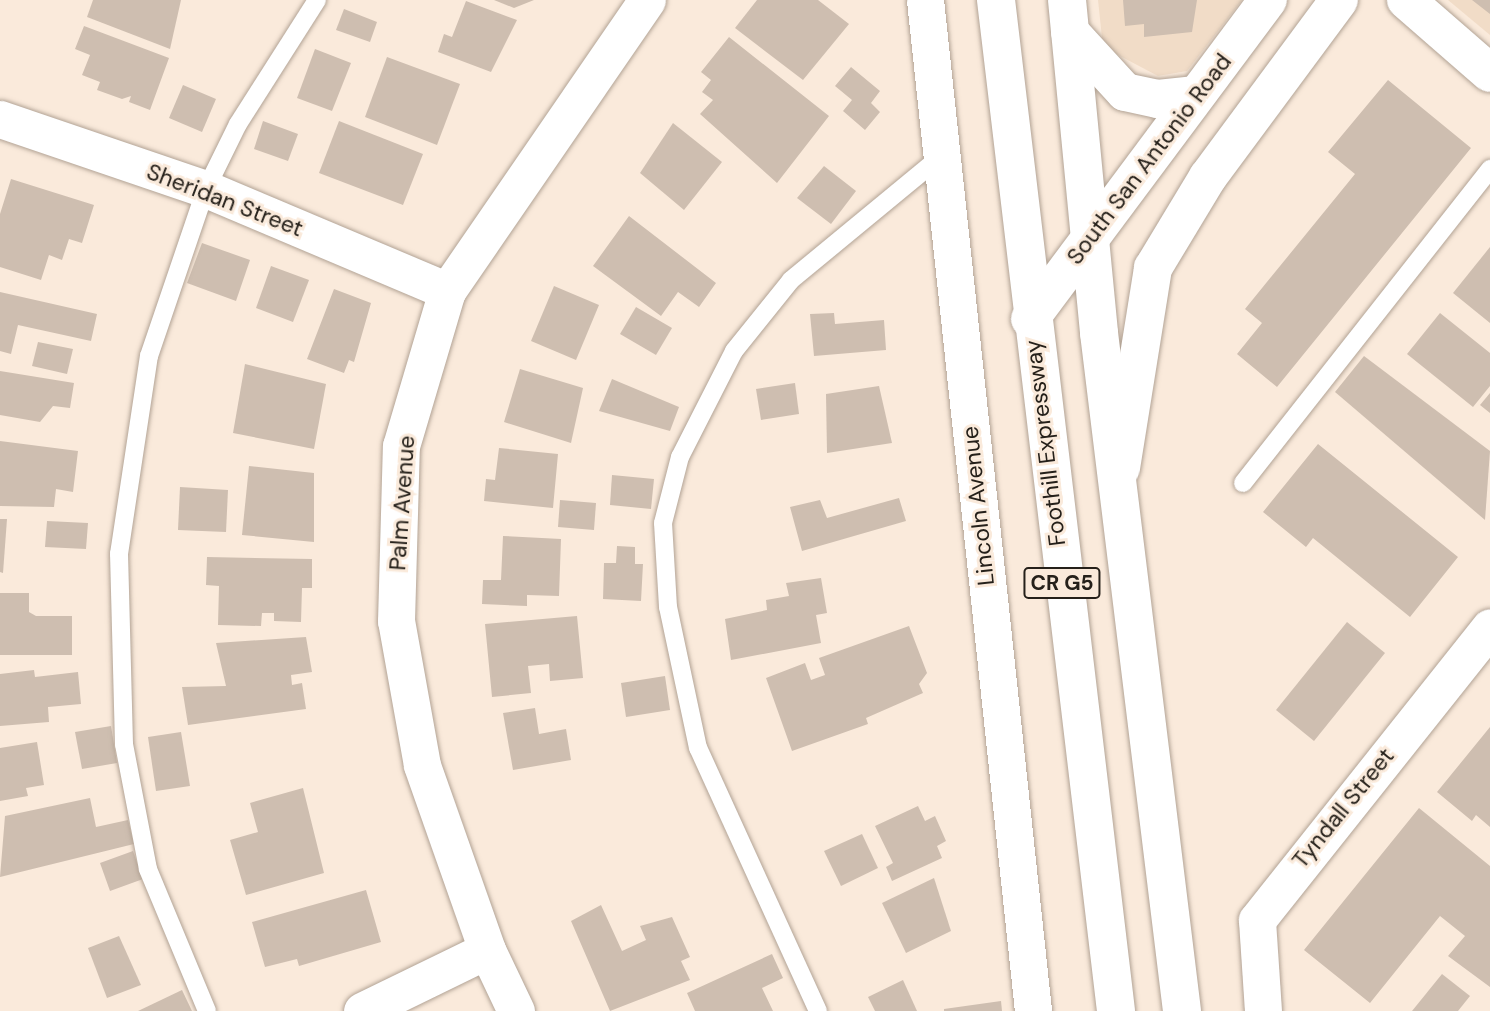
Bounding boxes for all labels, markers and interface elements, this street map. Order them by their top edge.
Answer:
street label: South San Antonio Road [1061,48,1237,270]
street label: Sheridan Street [143,158,307,242]
street label: Foothill Expressway [1019,338,1071,548]
street label: Lincoln Avenue [956,425,1000,587]
street label: Palm Avenue [384,435,420,571]
road number: CR G5 [1022,566,1102,600]
street label: Tyndall Street [1286,742,1400,874]

